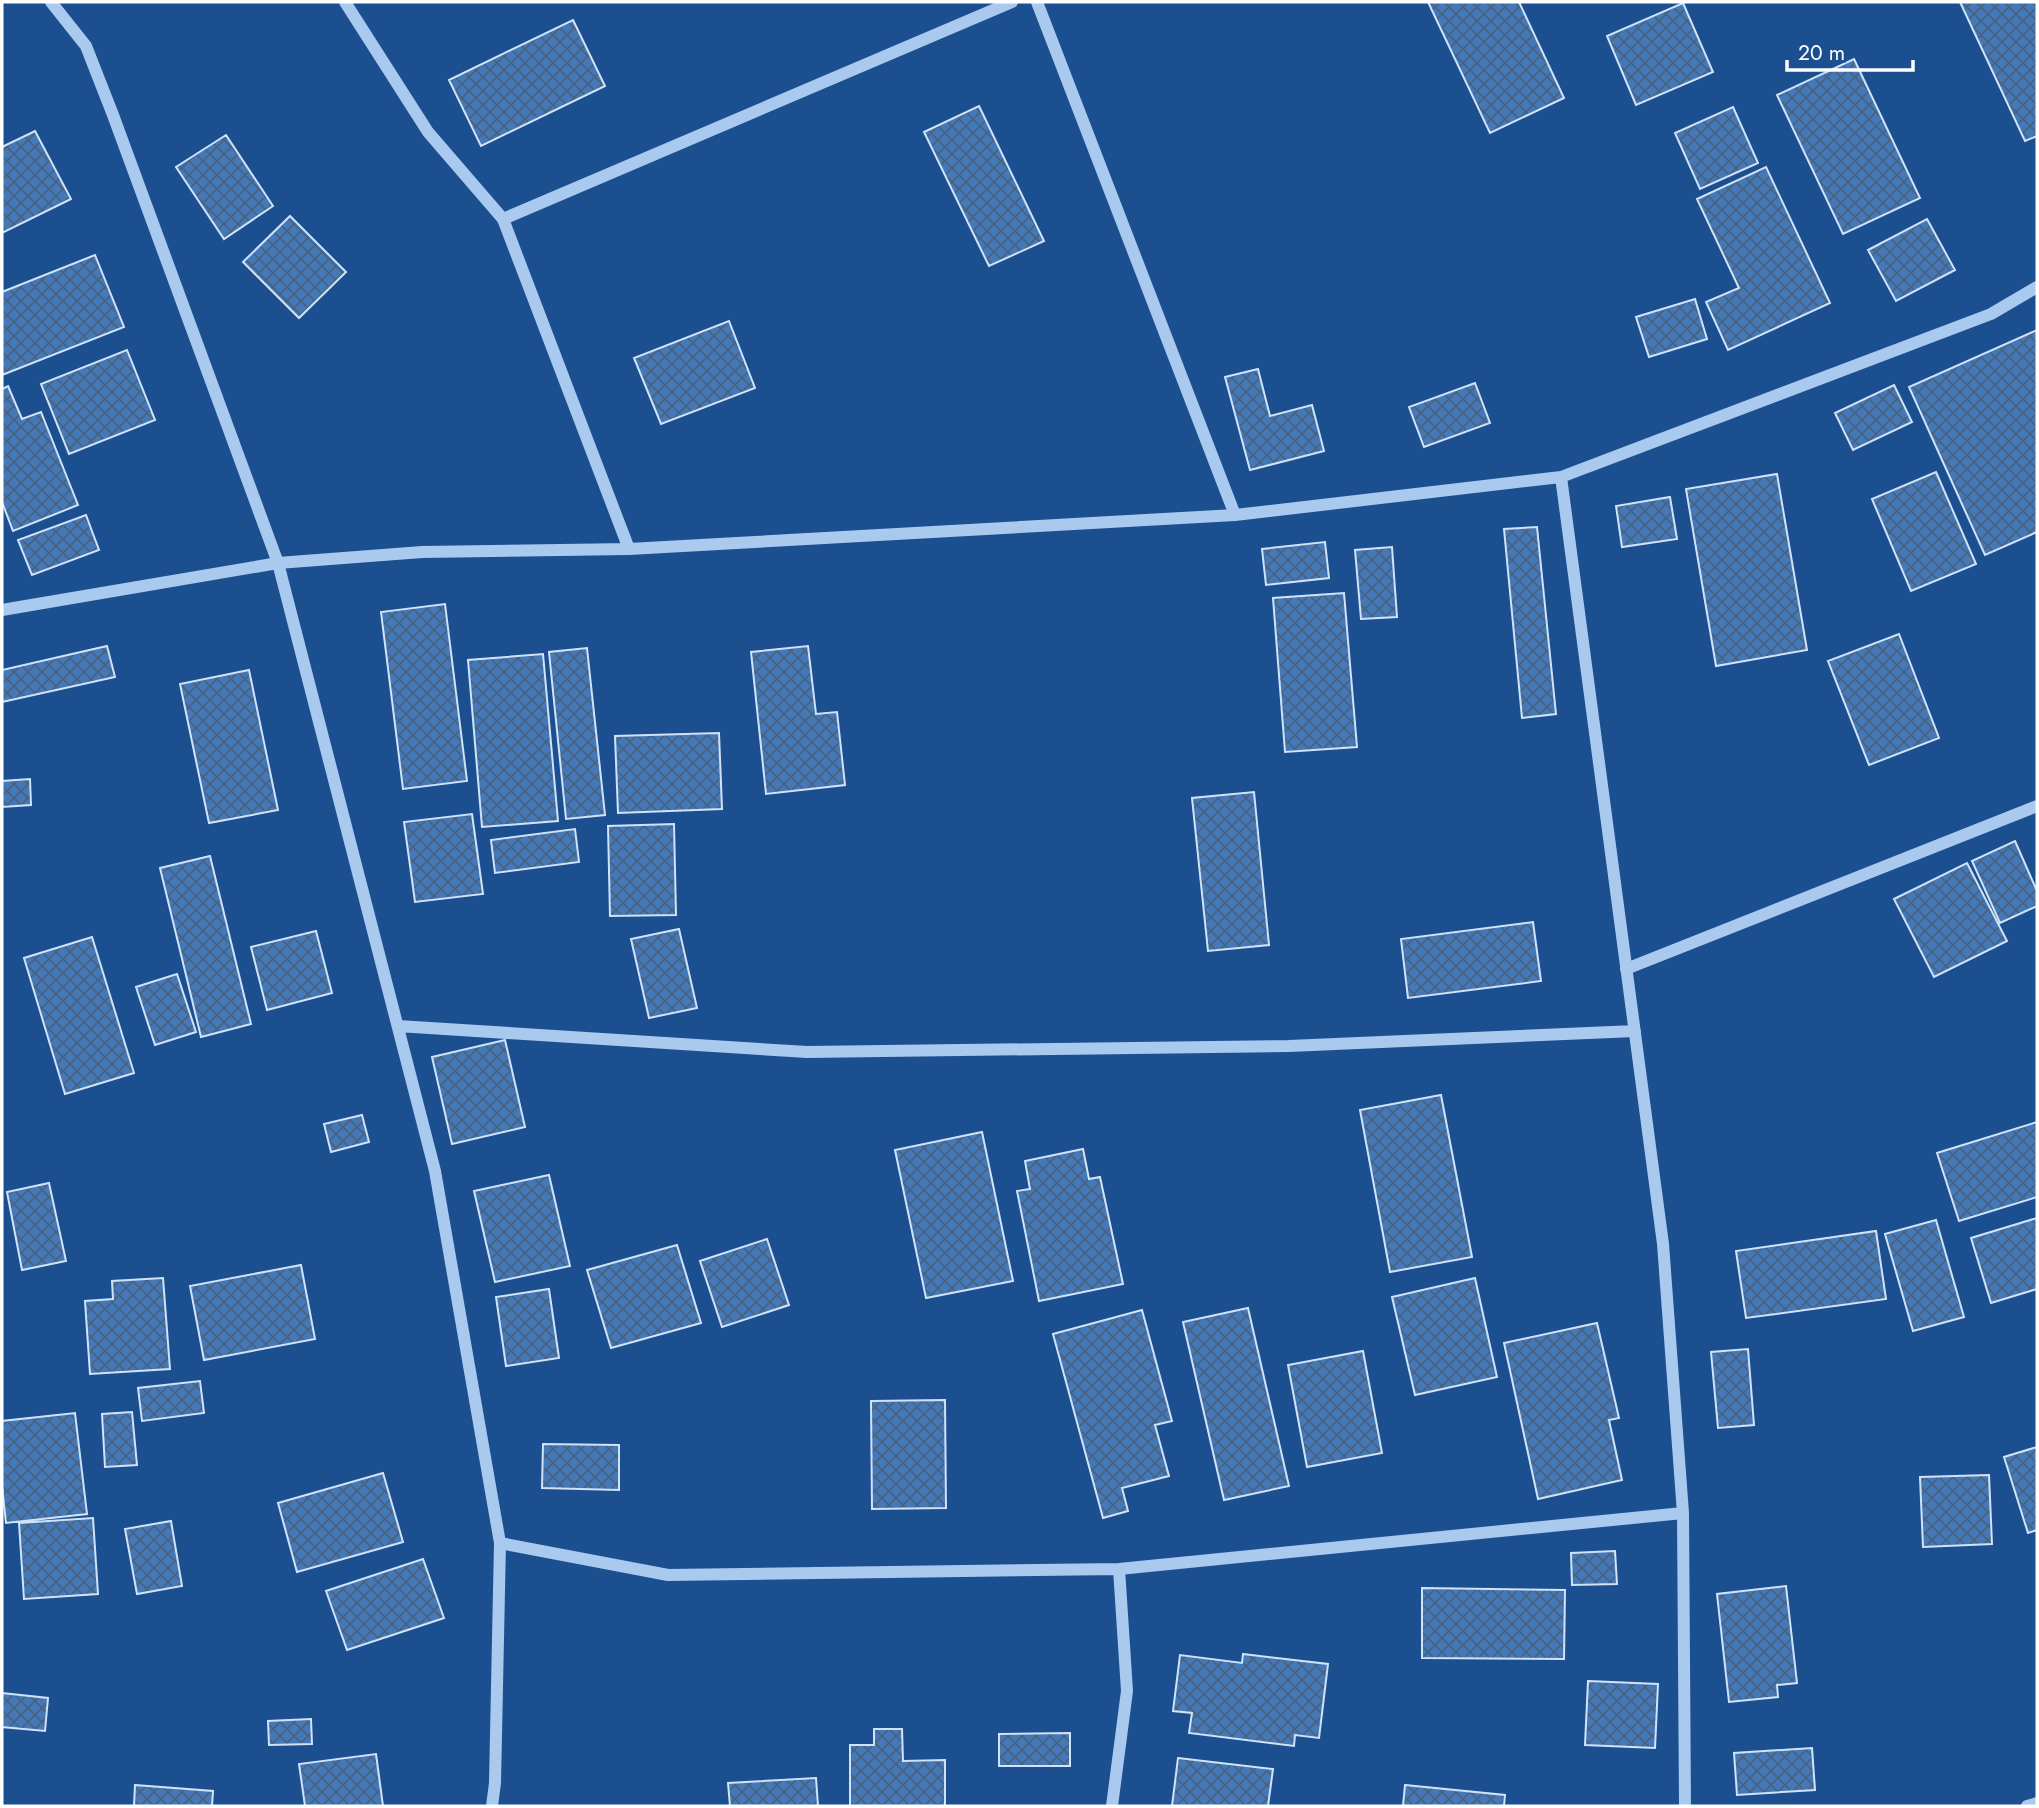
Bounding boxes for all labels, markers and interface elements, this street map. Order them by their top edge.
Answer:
scale bar [1787,28,1913,72]
text: 20 m [1798,38,1845,68]

